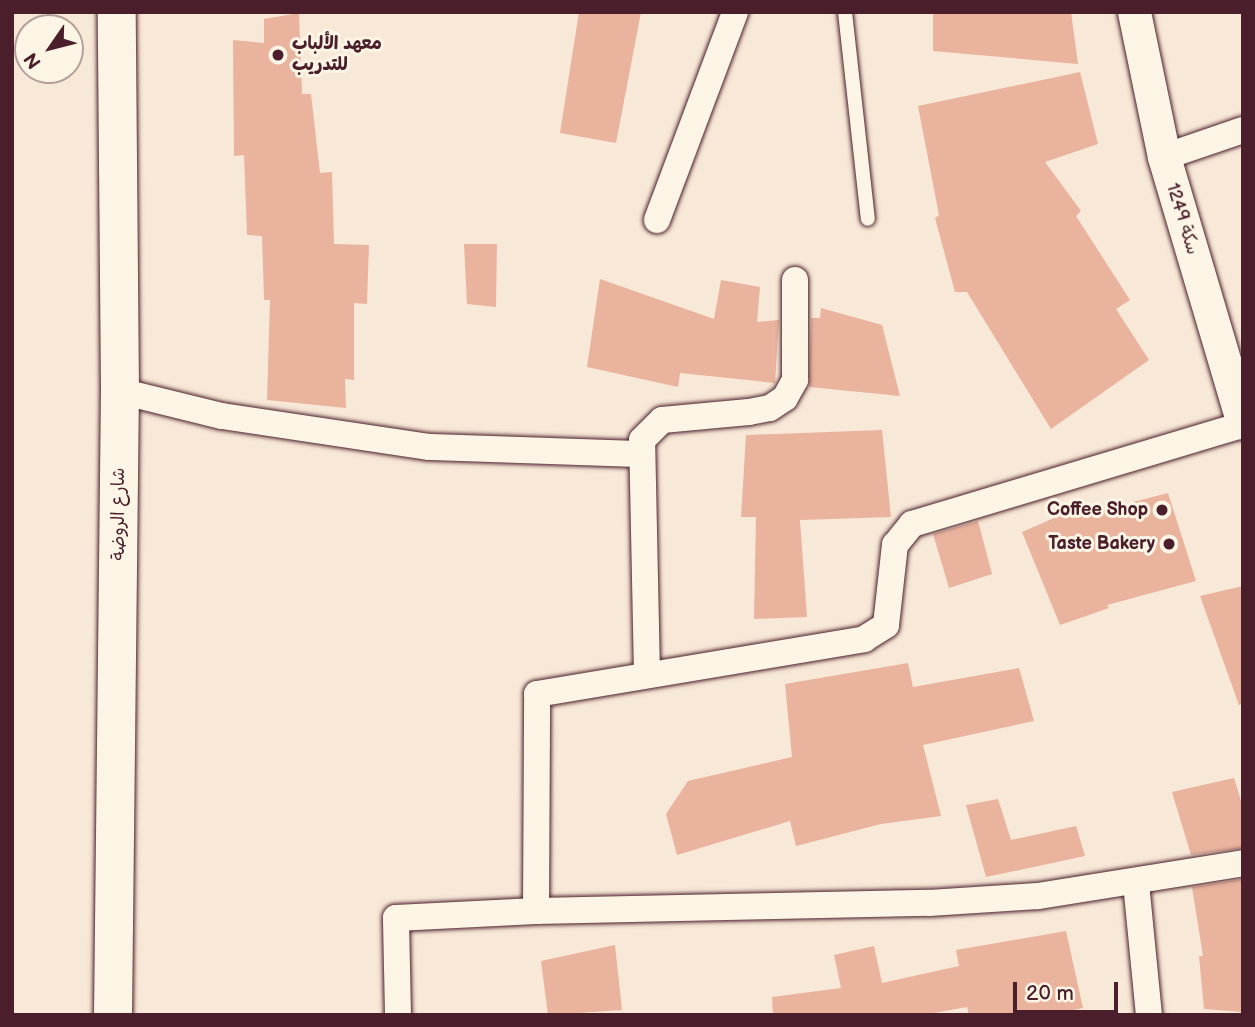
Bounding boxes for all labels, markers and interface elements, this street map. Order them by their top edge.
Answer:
north arrow [14,14,84,84]
place label: معهد الألباب للتدريب [292,34,382,76]
marker: معهد الألباب للتدريب [270,47,286,63]
text: N [20,48,47,73]
street label: سكة 1249 [1161,181,1203,257]
street label: شارع الروضة [108,467,130,561]
place label: Coffee Shop [1047,499,1148,521]
marker: Coffee Shop [1154,502,1170,518]
place label: Taste Bakery [1048,533,1155,555]
marker: Taste Bakery [1161,536,1177,552]
scale bar [1017,968,1122,1012]
text: 20 m [1026,981,1074,1006]

